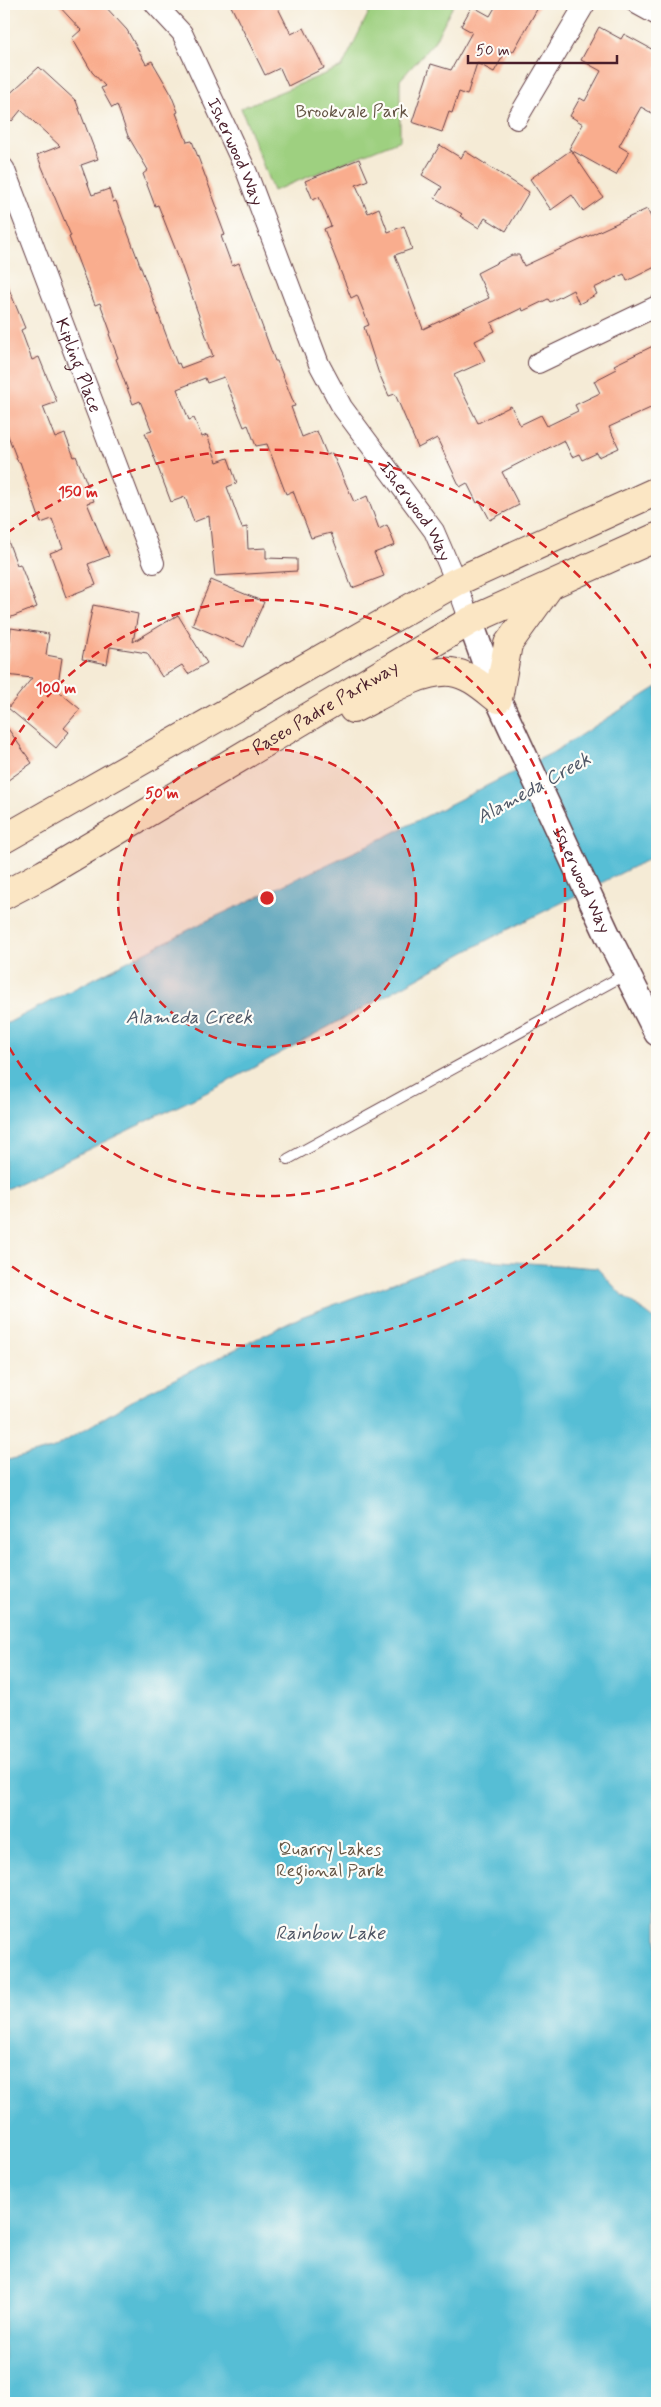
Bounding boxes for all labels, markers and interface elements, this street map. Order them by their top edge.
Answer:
scale bar [468,32,617,64]
text: 50 m [476,41,510,61]
street label: Isherwood Way [201,94,269,209]
park label: Brookvale Park [296,100,408,124]
street label: Kipling Place [49,315,107,416]
street label: Isherwood Way [373,457,457,565]
text: 150 m [58,483,98,503]
street label: Paseo Padre Parkway [248,655,403,761]
text: 100 m [36,679,76,699]
water label: Alameda Creek [472,746,596,830]
text: 50 m [145,784,179,804]
street label: Isherwood Way [546,823,616,938]
centre of rings [258,889,276,907]
water label: Alameda Creek [126,1005,253,1030]
park label: Quarry Lakes Regional Park [276,1838,384,1885]
water label: Rainbow Lake [275,1921,386,1946]

